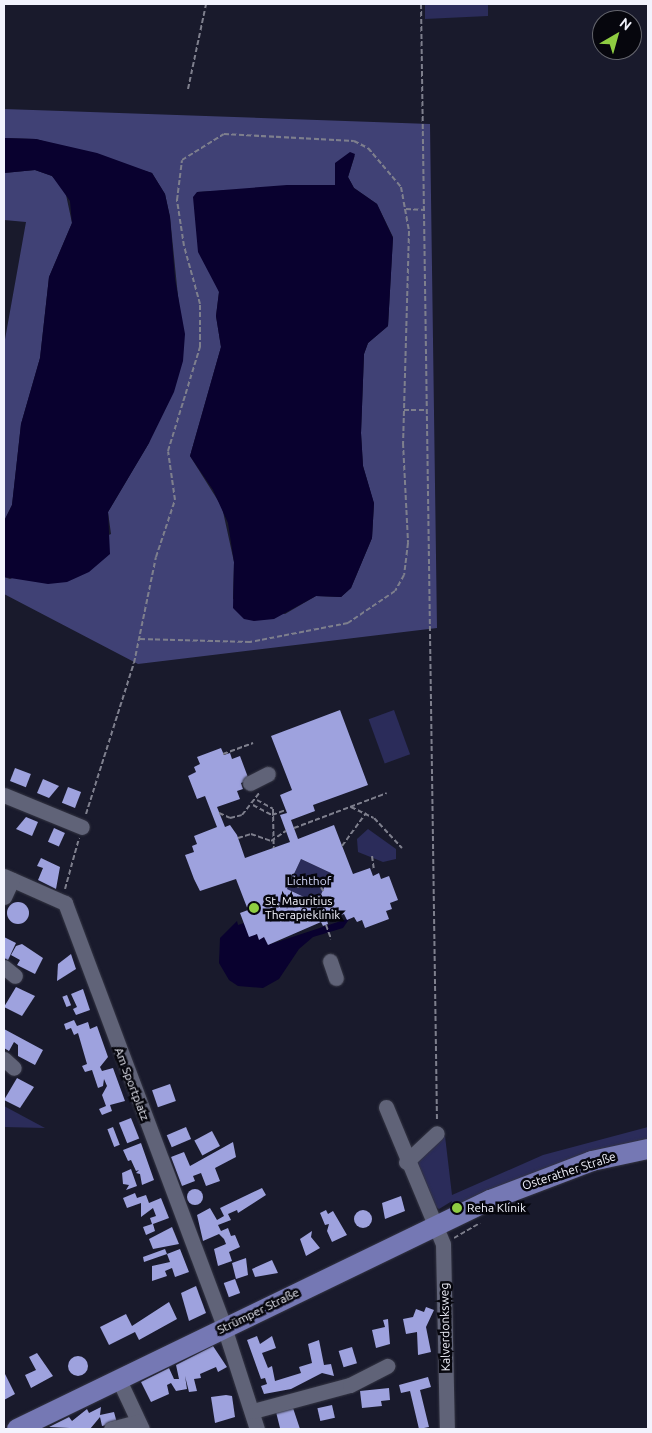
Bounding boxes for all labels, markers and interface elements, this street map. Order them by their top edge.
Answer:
north arrow [592,10,642,60]
text: N [617,14,635,33]
park label: Lichthof [287,874,331,888]
place label: St. Mauritius Therapieklinik [265,894,340,922]
marker: St. Mauritius Therapieklinik [247,901,261,915]
street label: Am Sportplatz [111,1045,153,1123]
street label: Osterather Straße [520,1149,618,1193]
place label: Reha Klinik [467,1201,526,1215]
marker: Reha Klinik [451,1202,463,1214]
street label: Kalverdonksweg [437,1283,453,1371]
street label: Strümper Straße [215,1285,301,1337]

